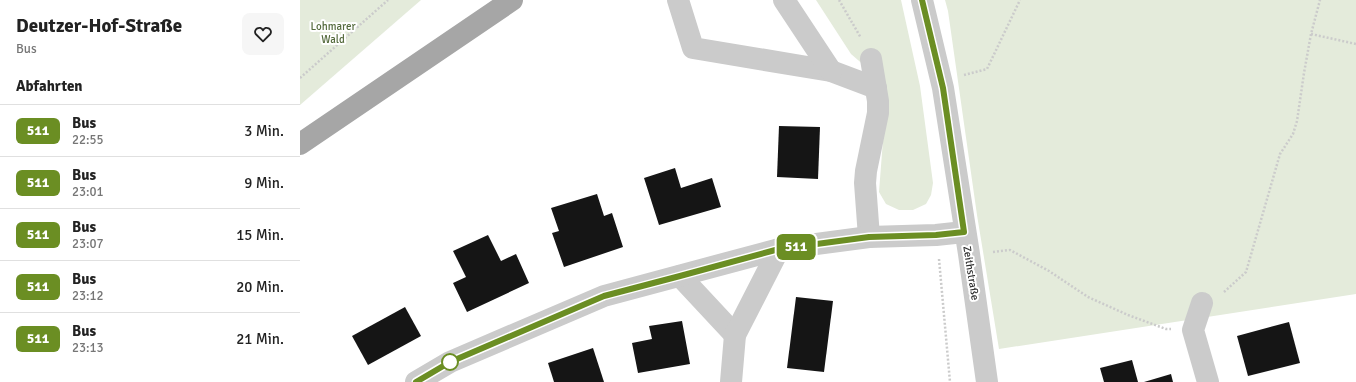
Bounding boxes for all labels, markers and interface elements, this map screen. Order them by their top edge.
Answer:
button: heart [242,13,284,55]
text: Deutzer-Hof-Straße [16,14,182,38]
park label: Lohmarer Wald [311,20,355,46]
text: Bus [16,41,37,57]
text: Abfahrten [16,77,83,95]
text: Bus [72,114,96,132]
text: 511 [27,122,49,139]
text: 3 Min. [244,122,284,140]
text: 22:55 [72,132,104,148]
text: Bus [72,166,96,184]
text: 511 [27,174,49,191]
text: 9 Min. [244,174,284,192]
text: 23:01 [72,184,104,200]
text: Bus [72,218,96,236]
text: 511 [27,226,49,243]
text: 15 Min. [236,226,284,244]
line badge: 511 [773,234,819,260]
text: 23:07 [72,236,104,252]
text: 511 [785,238,807,255]
street label: Zeithstraße [960,245,982,301]
text: Bus [72,270,96,288]
text: 511 [27,278,49,295]
text: 20 Min. [236,278,284,296]
text: 23:12 [72,288,104,304]
text: Bus [72,322,96,340]
text: 511 [27,330,49,347]
text: 21 Min. [236,330,284,348]
text: 23:13 [72,340,104,356]
unlabelled marker [441,353,459,371]

